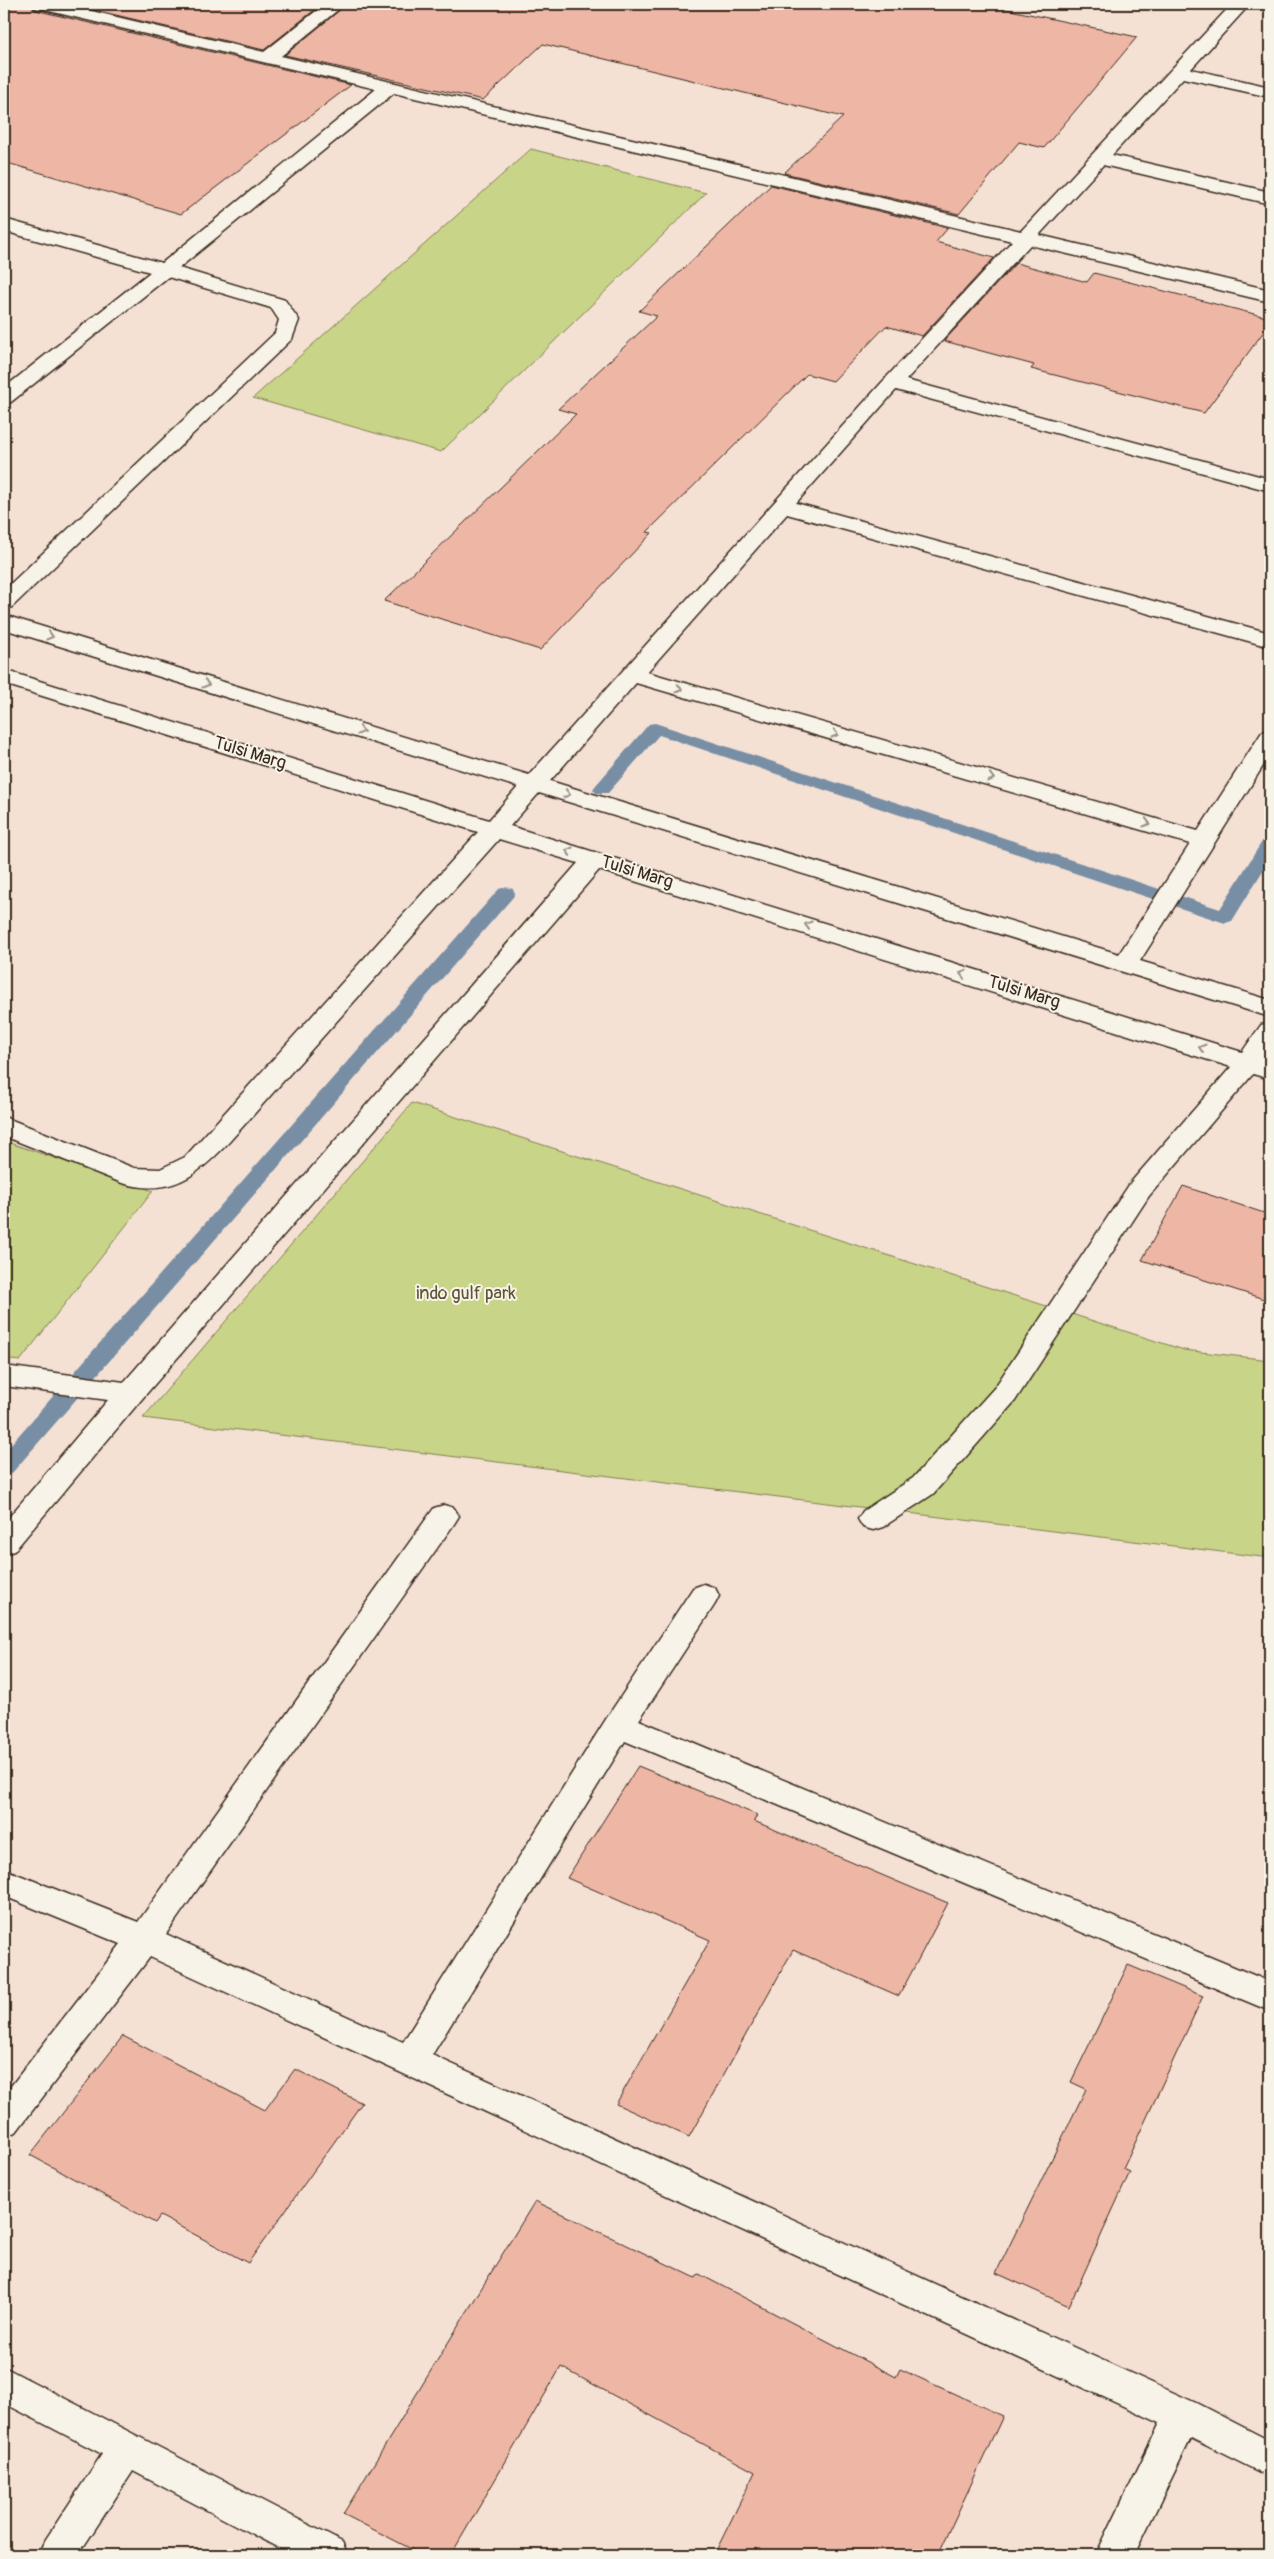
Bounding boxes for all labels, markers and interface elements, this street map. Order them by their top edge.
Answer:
one-way arrow [46,631,54,641]
one-way arrow [201,678,209,688]
one-way arrow [674,683,682,693]
one-way arrow [357,726,365,736]
one-way arrow [830,728,838,738]
street label: Tulsi Marg [211,731,289,775]
one-way arrow [986,773,995,783]
one-way arrow [562,789,570,799]
one-way arrow [1143,818,1151,828]
one-way arrow [566,847,574,857]
street label: Tulsi Marg [598,850,676,894]
one-way arrow [804,921,813,931]
one-way arrow [960,969,968,979]
street label: Tulsi Marg [985,970,1063,1014]
one-way arrow [1198,1044,1206,1054]
park label: indo gulf park [416,1282,516,1305]

